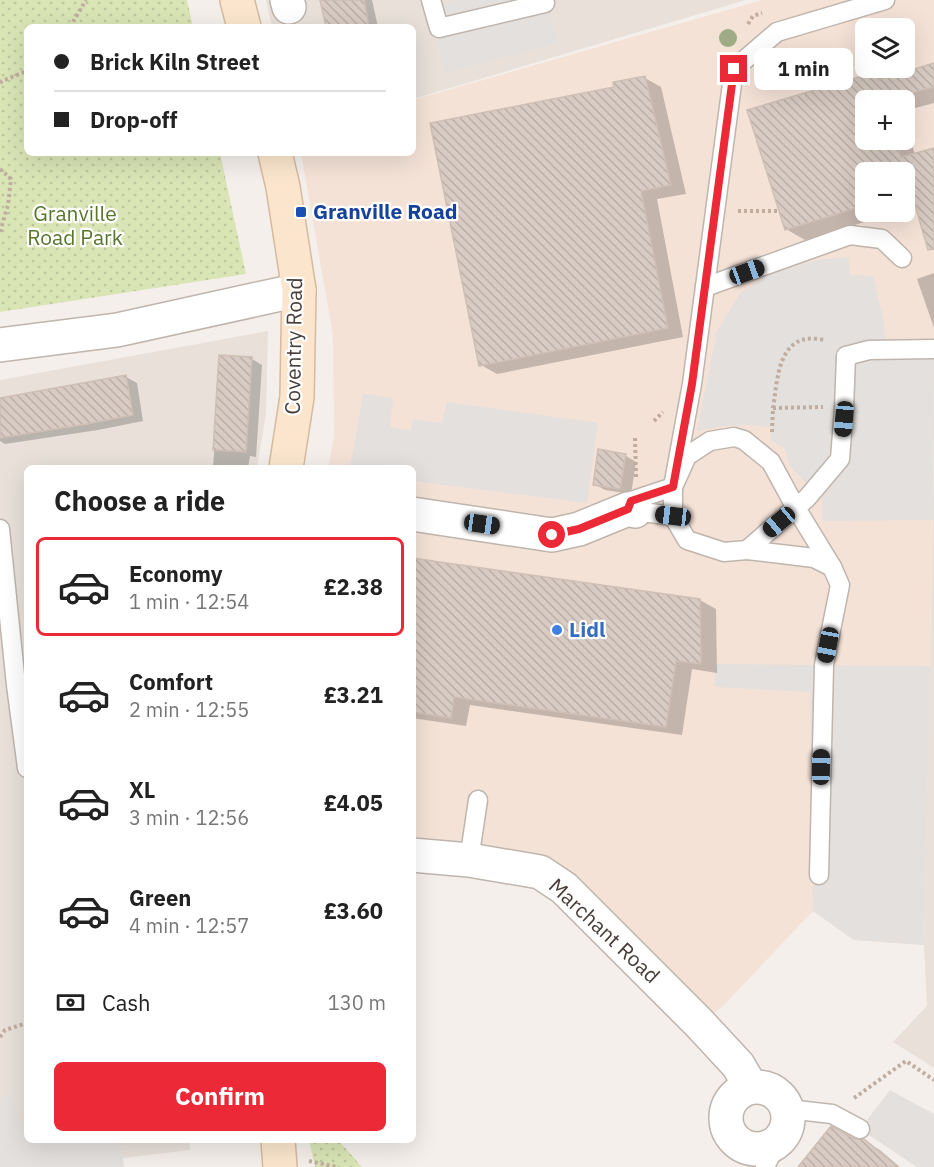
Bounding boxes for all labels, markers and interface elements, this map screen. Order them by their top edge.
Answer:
map controls [855,18,915,222]
button: layers [855,18,915,78]
text: Brick Kiln Street [90,47,260,76]
callout: 1 min [755,48,854,90]
route end [720,55,747,82]
text: 1 min [777,55,830,82]
button: + [855,90,915,150]
text: Drop-off [90,105,177,134]
button: − [855,162,915,222]
place label: Granville Road [313,197,458,225]
park label: Granville Road Park [27,199,123,251]
marker: Granville Road [294,205,308,219]
car [727,257,767,287]
street label: Coventry Road [278,277,308,415]
car [833,400,855,438]
text: Choose a ride [54,483,225,518]
car [759,504,799,540]
car [654,505,692,527]
car [463,513,501,535]
route start [538,521,565,548]
text: Economy [129,559,223,588]
icon: car [57,560,111,614]
text: £2.38 [324,572,383,601]
text: 1 min · 12:54 [129,588,249,615]
place label: Lidl [569,615,605,643]
marker: Lidl [550,623,564,637]
car [816,626,840,664]
text: Comfort [129,667,213,696]
icon: car [57,668,111,722]
text: £3.21 [324,680,383,709]
text: 2 min · 12:55 [129,696,249,723]
car [812,749,830,785]
text: XL [129,775,155,804]
icon: car [57,776,111,830]
text: £4.05 [324,788,383,817]
text: 3 min · 12:56 [129,804,249,831]
street label: Marchant Road [543,872,666,989]
text: Green [129,883,191,912]
icon: car [57,884,111,938]
text: £3.60 [324,896,383,925]
text: 4 min · 12:57 [129,912,249,939]
icon: cash [54,986,87,1019]
text: Cash [102,988,151,1017]
text: 130 m [328,989,386,1016]
button: Confirm [54,1062,386,1131]

